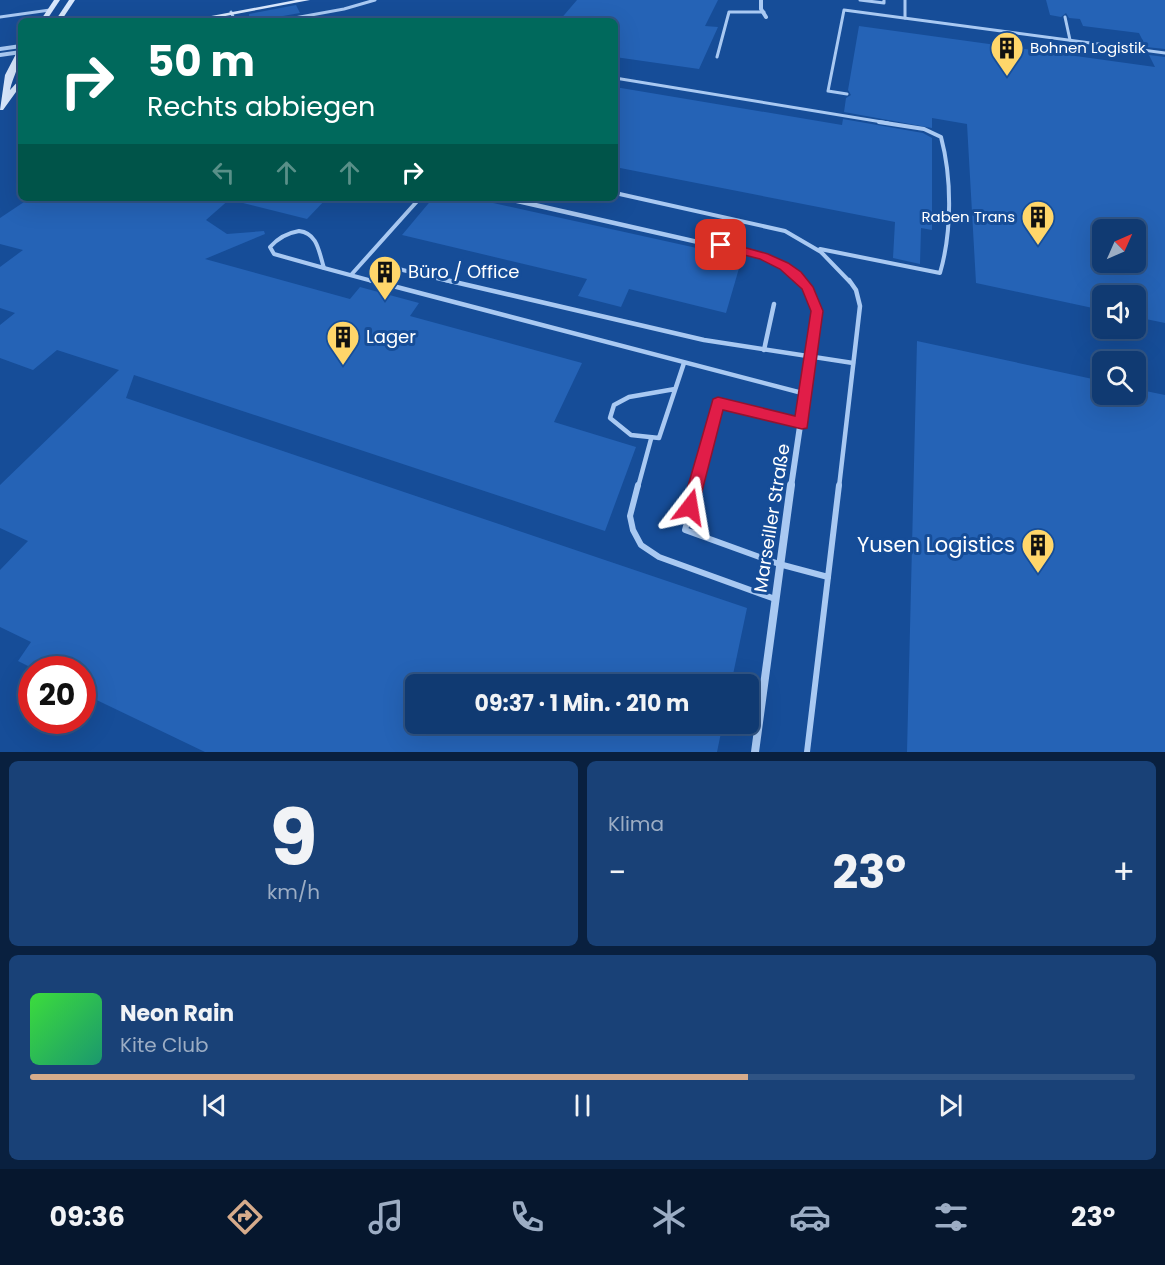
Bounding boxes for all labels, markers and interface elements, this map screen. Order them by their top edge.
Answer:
building icon: Bohnen Logistik [989,30,1025,77]
text: 50 m [147,32,255,91]
place label: Bohnen Logistik [1030,37,1146,58]
icon: right [48,42,126,120]
text: Rechts abbiegen [147,88,375,125]
icon: left [207,156,240,189]
icon: ahead [270,156,303,189]
icon: ahead [333,156,366,189]
icon: right [396,156,429,189]
building icon: Raben Trans [1020,199,1056,246]
place label: Raben Trans [921,206,1015,227]
pin [695,219,746,270]
north arrow [1092,219,1146,273]
map controls [1092,219,1146,405]
icon: arrive [704,228,737,261]
building icon: Büro / Office [367,254,403,301]
place label: Büro / Office [408,259,519,284]
button: sound [1092,285,1146,339]
building icon: Lager [325,319,361,366]
place label: Lager [366,324,416,349]
button: search [1092,351,1146,405]
street label: Marseiller Straße [747,442,796,594]
position arrow [658,475,722,539]
building icon: Yusen Logistics [1020,527,1056,574]
place label: Yusen Logistics [857,530,1015,559]
speed limit sign: 20 [18,656,96,734]
text: 09:37 · 1 Min. · 210 m [475,688,689,719]
text: 9 [270,783,317,892]
text: Klima [608,810,664,838]
text: 23° [832,841,906,904]
text: − [608,849,626,896]
text: + [1112,849,1135,896]
text: km/h [267,878,320,906]
text: Neon Rain [120,998,234,1029]
text: Kite Club [120,1031,209,1059]
icon: previous [198,1089,231,1122]
icon: pause [566,1089,599,1122]
icon: next [934,1089,967,1122]
icon: directions [224,1196,266,1238]
icon: music [365,1196,407,1238]
icon: phone [506,1196,548,1238]
icon: climate [648,1196,690,1238]
icon: car [789,1196,831,1238]
icon: filters [930,1196,972,1238]
text: 09:36 [50,1198,125,1235]
text: 23° [1071,1198,1115,1235]

